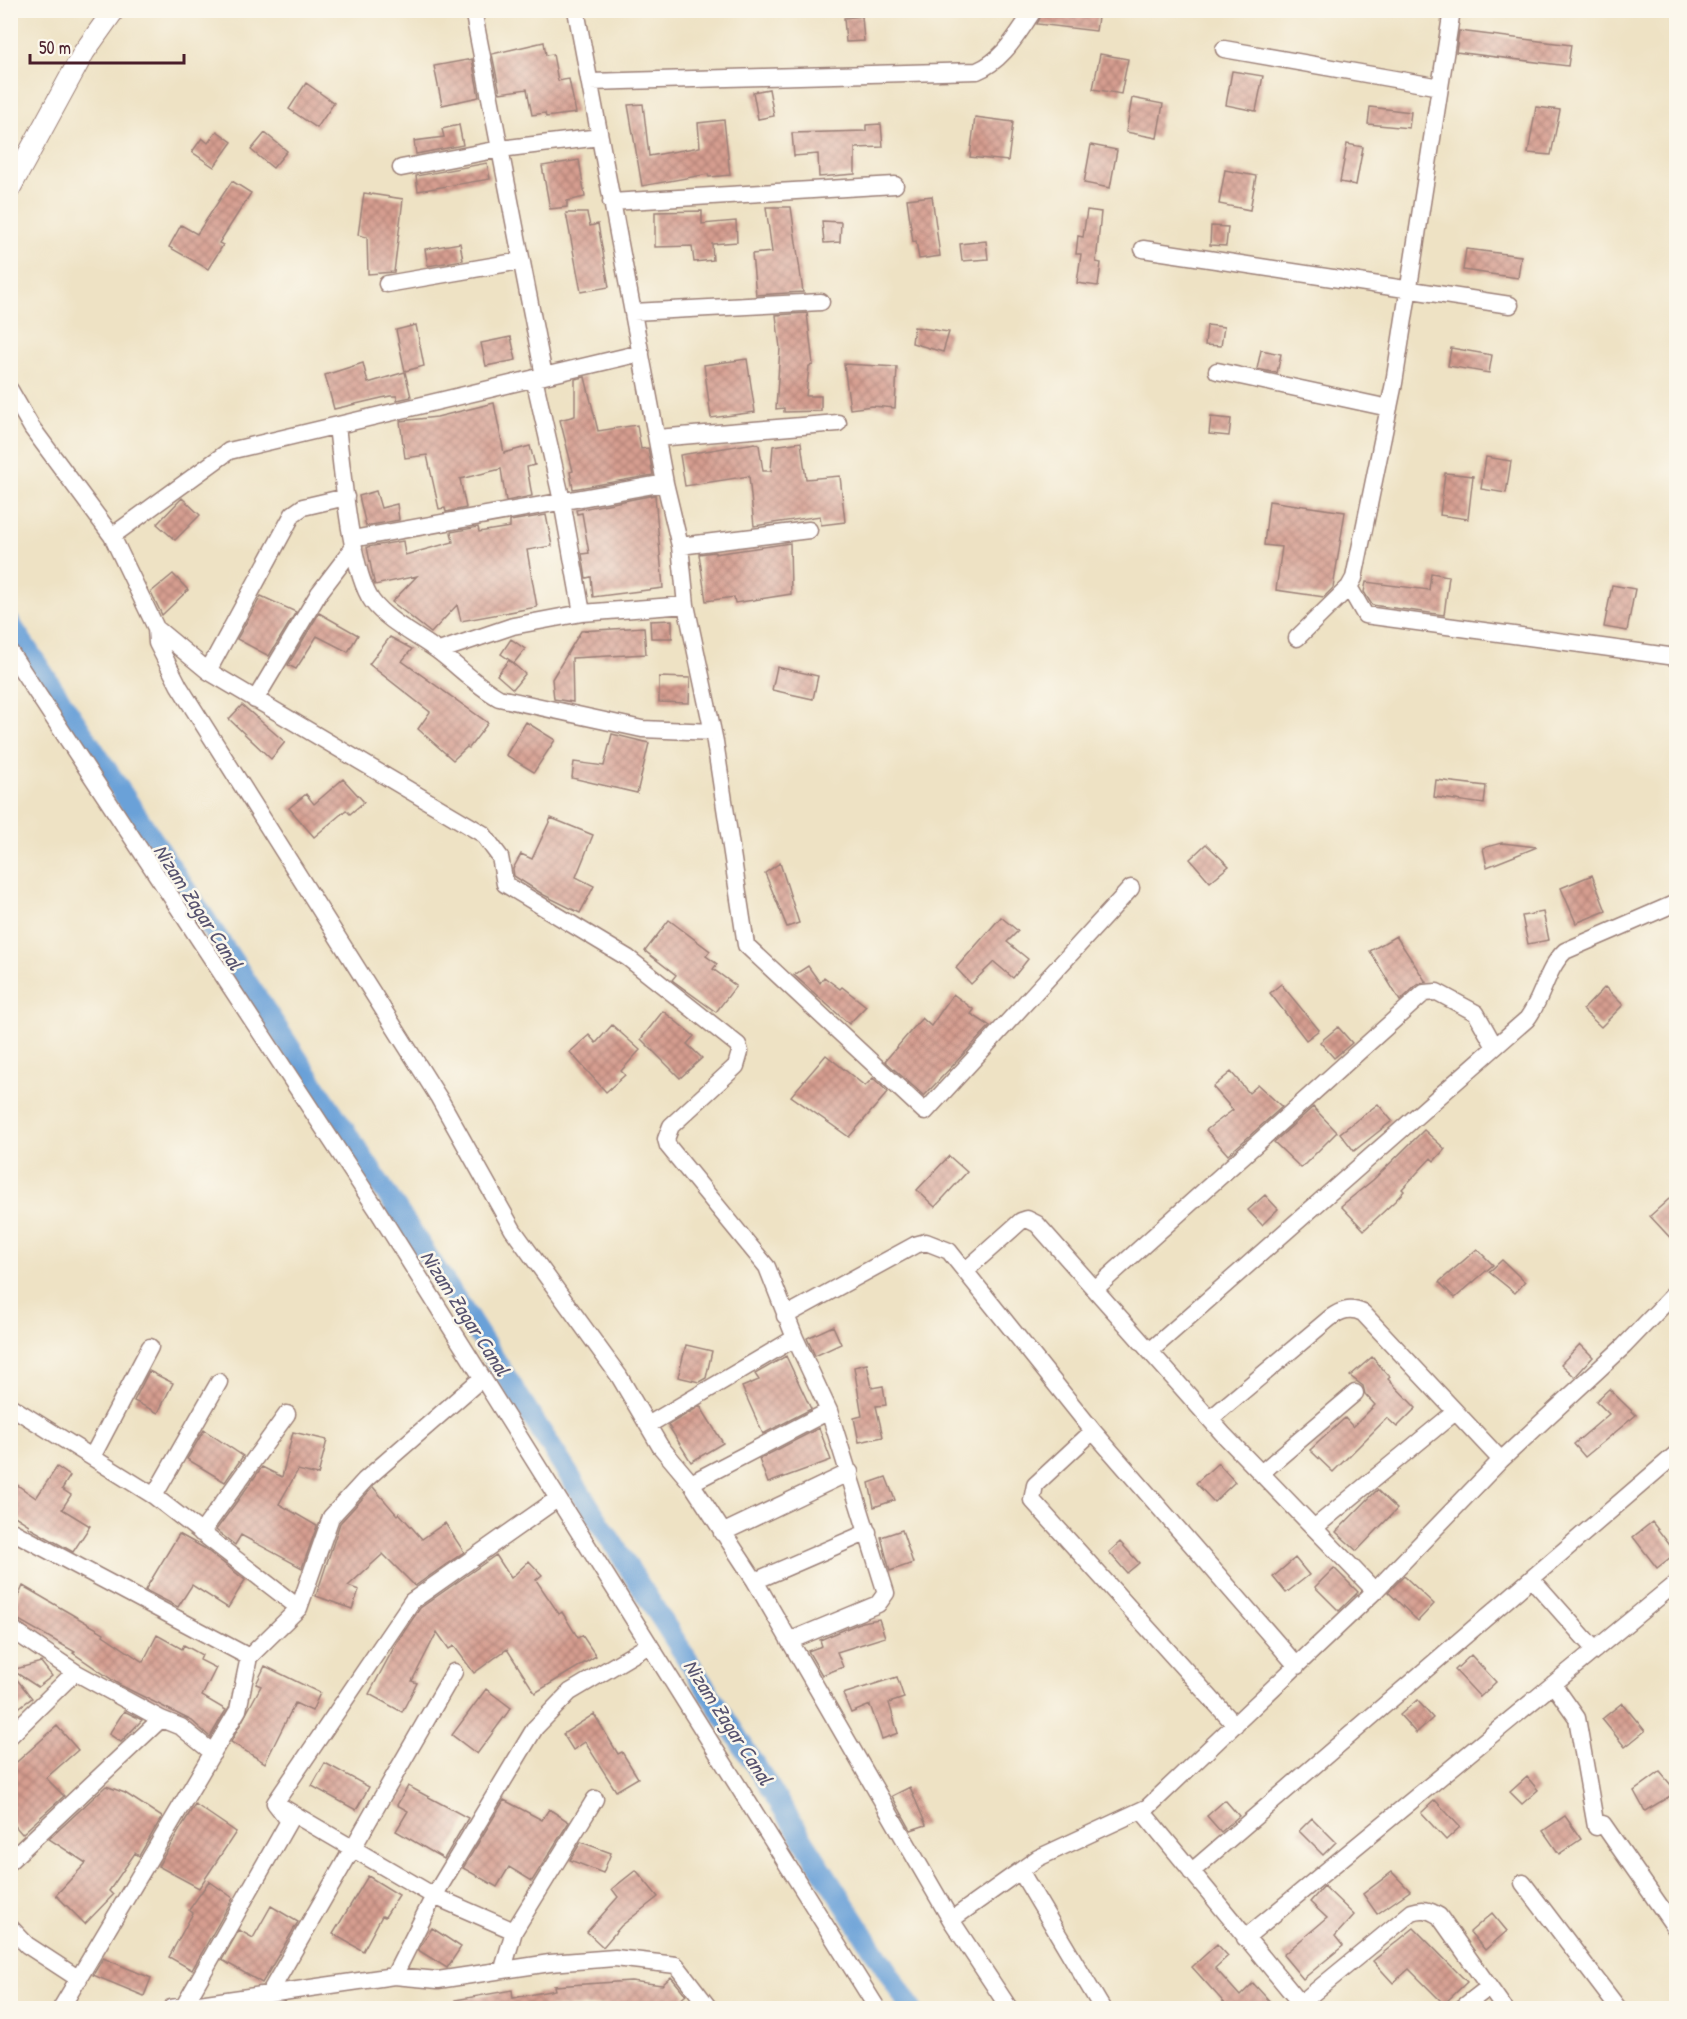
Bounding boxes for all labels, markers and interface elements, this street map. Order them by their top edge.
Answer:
scale bar [30,27,184,65]
text: 50 m [39,35,71,60]
water label: Nizam Zagar Canal [147,838,251,976]
water label: Nizam Zagar Canal [414,1244,518,1382]
water label: Nizam Zagar Canal [677,1653,781,1791]

